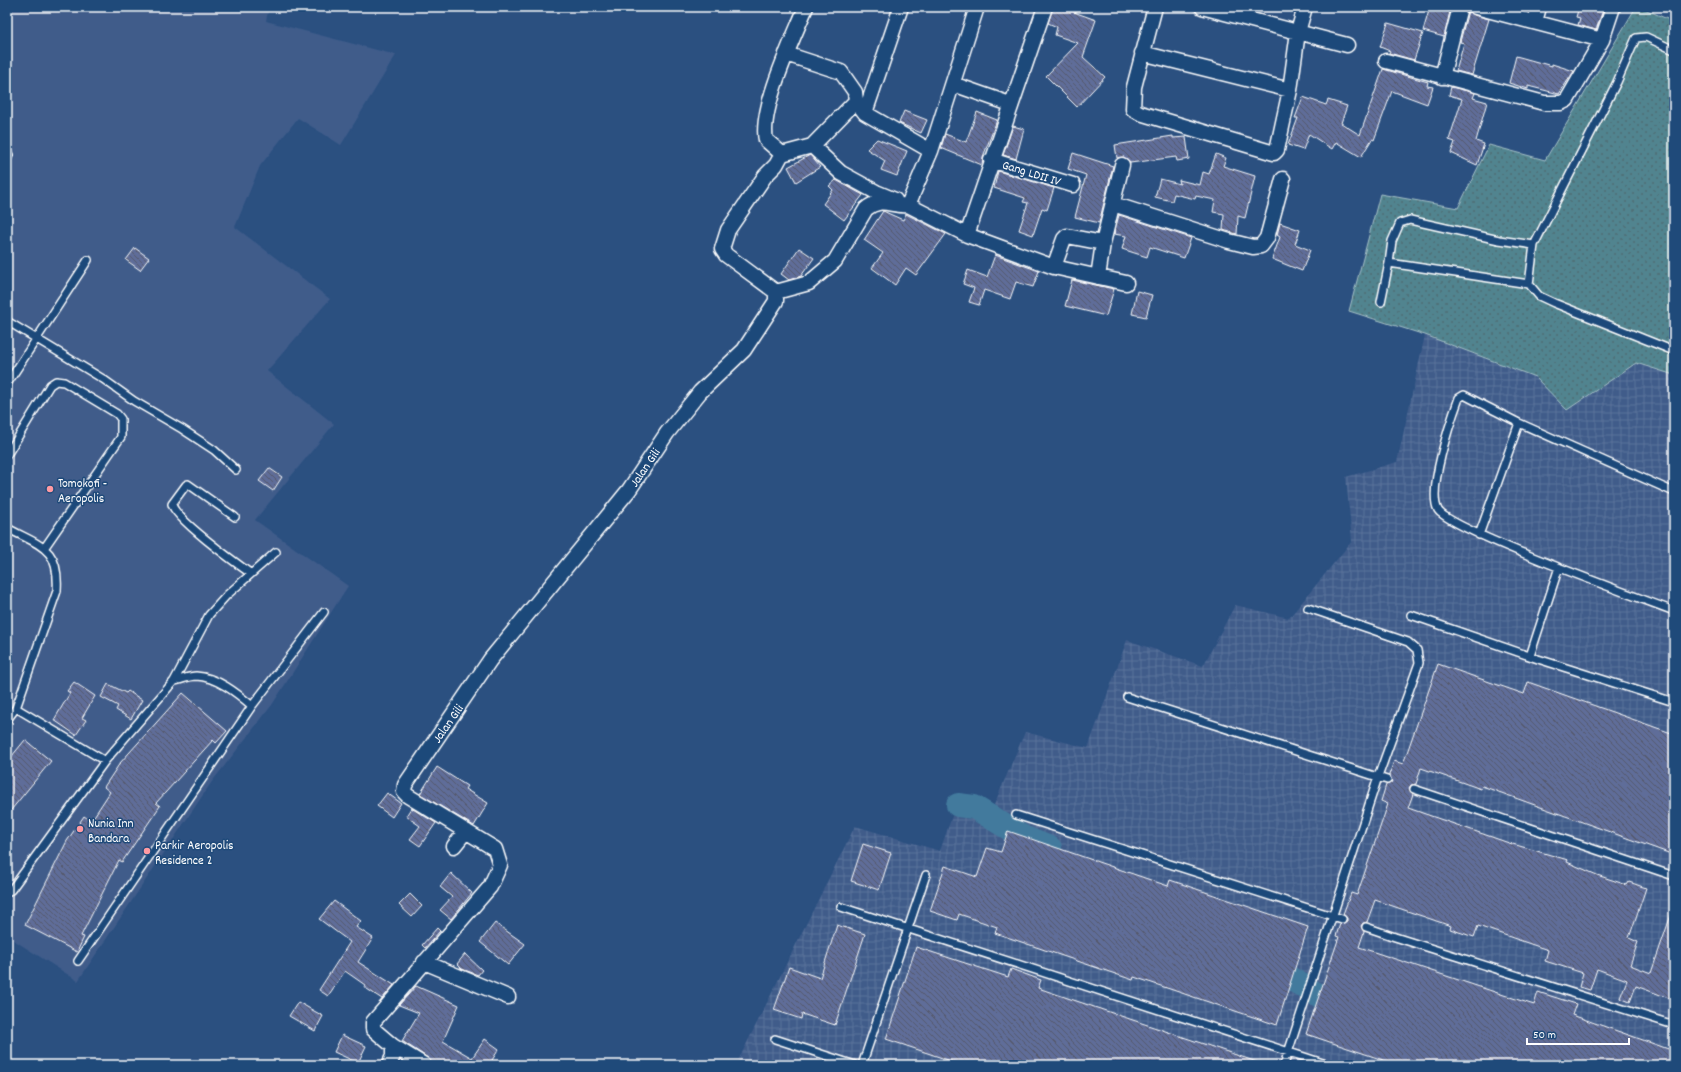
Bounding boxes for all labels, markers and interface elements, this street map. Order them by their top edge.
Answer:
street label: Gang LDII IV [999,156,1064,193]
street label: Jalan Gili [626,445,666,492]
place label: Tomokofi - Aeropolis [58,475,107,509]
marker: Tomokofi - Aeropolis [45,484,55,494]
street label: Jalan Gili [429,701,470,748]
place label: Nunia Inn Bandara [88,815,134,849]
marker: Nunia Inn Bandara [75,824,85,834]
place label: Parkir Aeropolis Residence 2 [155,837,233,871]
marker: Parkir Aeropolis Residence 2 [142,846,152,856]
scale bar [1527,1020,1629,1046]
text: 50 m [1533,1027,1556,1044]

